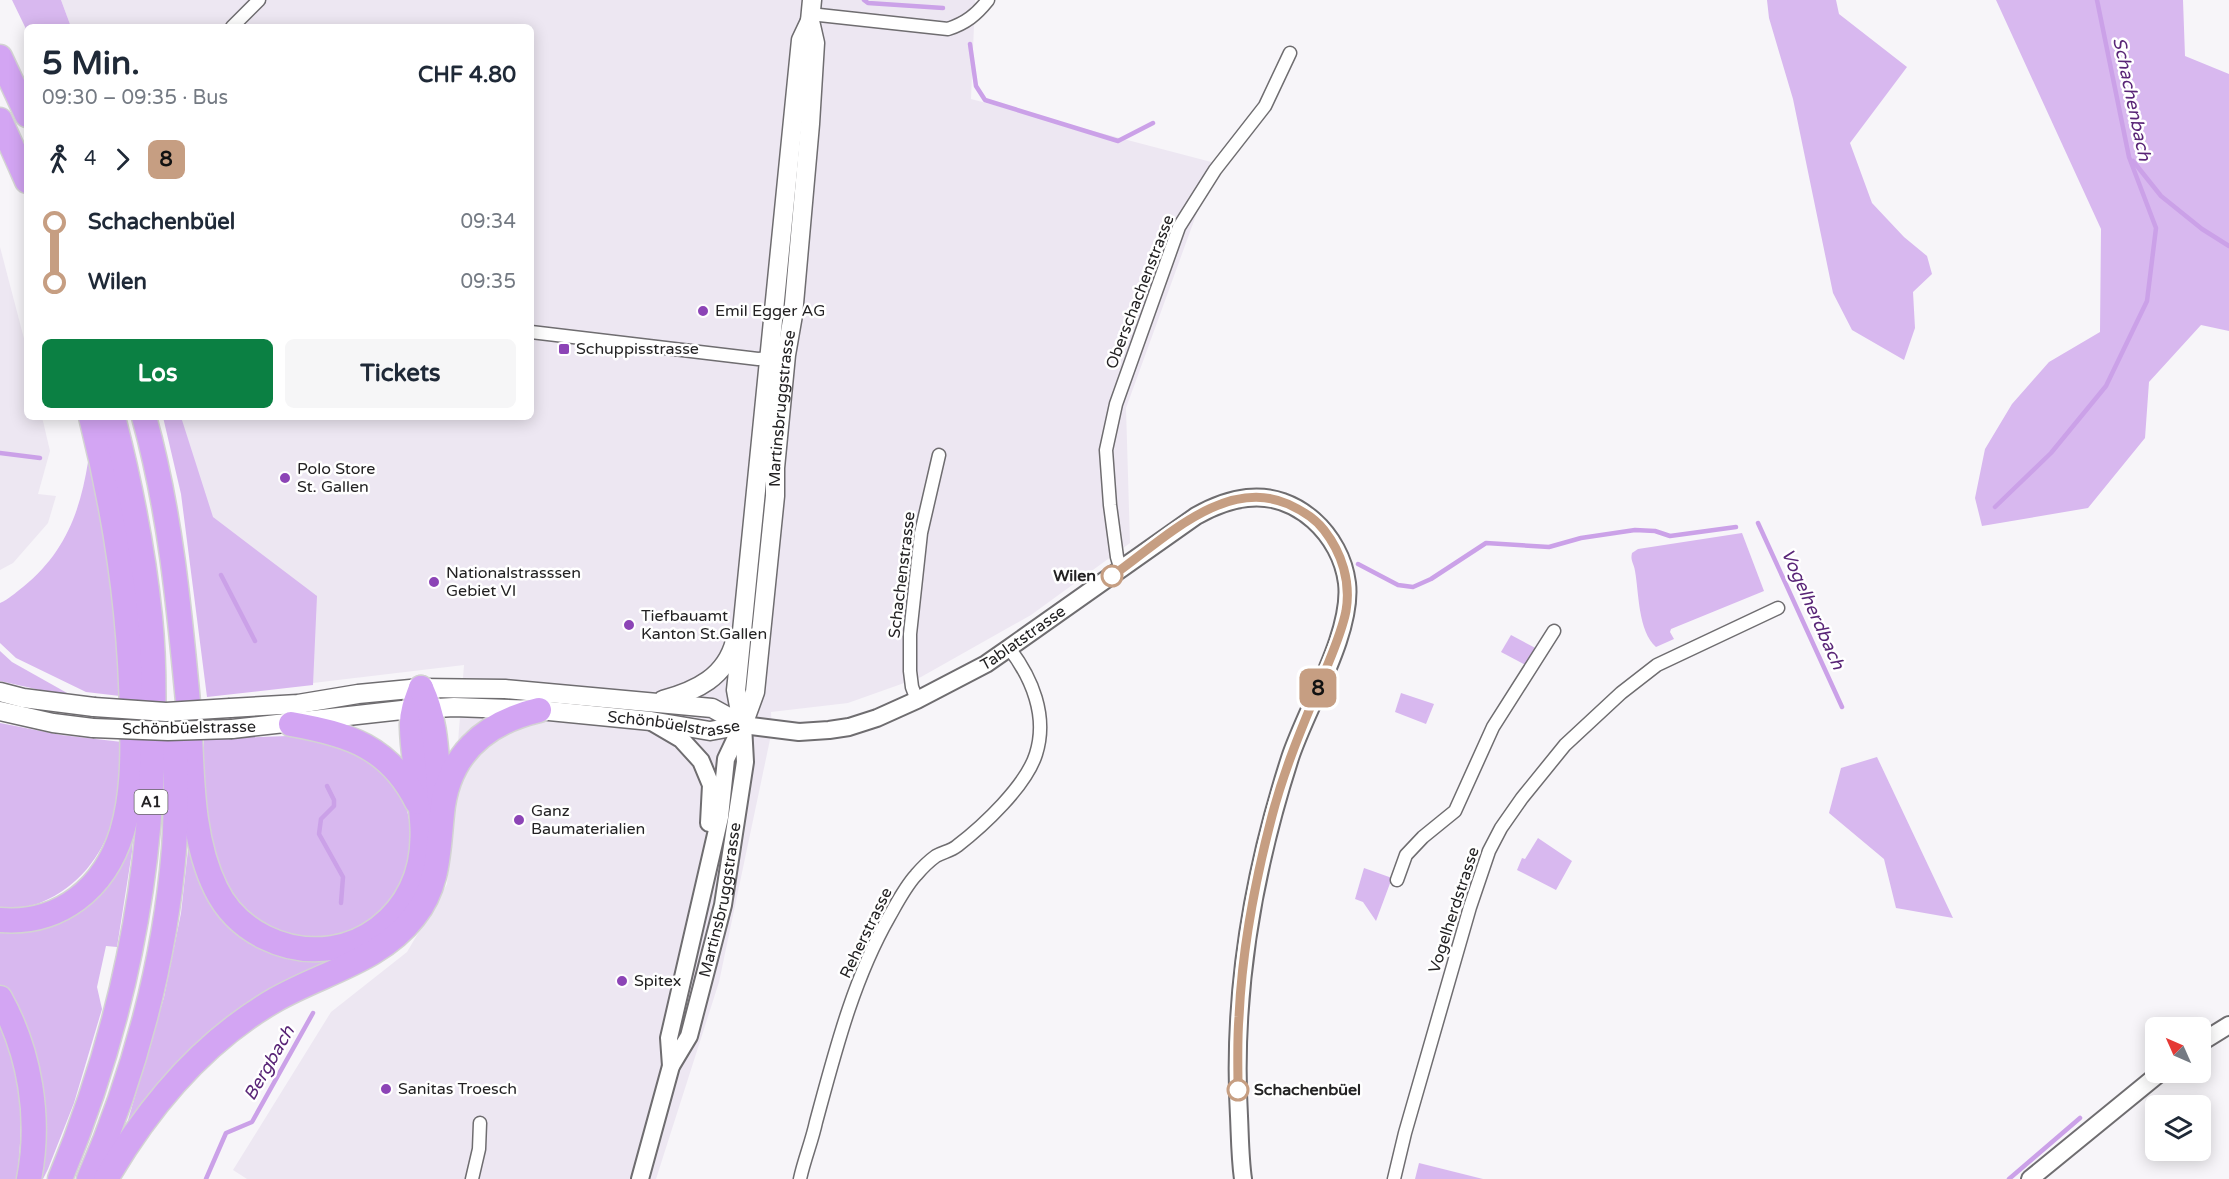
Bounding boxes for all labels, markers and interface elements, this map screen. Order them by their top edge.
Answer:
water label: Schachenbach [2108,35,2156,164]
text: 5 Min. [42,44,140,83]
text: CHF 4.80 [418,62,516,88]
text: 09:30 – 09:35 · Bus [42,86,228,110]
icon: walk [42,143,75,176]
icon: forward [106,143,139,176]
text: 4 [84,147,97,171]
text: 8 [160,147,173,172]
text: Schachenbüel [88,209,235,235]
text: 09:34 [461,210,516,234]
street label: Oberschachenstrasse [1101,212,1179,372]
text: Wilen [88,269,147,295]
text: 09:35 [461,270,516,294]
place label: Emil Egger AG [715,301,825,321]
marker: Emil Egger AG [696,304,710,318]
street label: Martinsbruggstrasse [765,328,800,487]
button: Los [42,339,273,408]
button: Tickets [285,339,516,408]
place label: Schuppisstrasse [576,339,699,359]
marker: Schuppisstrasse [557,342,571,356]
place label: Polo Store St. Gallen [297,459,375,497]
marker: Polo Store St. Gallen [278,471,292,485]
street label: Schachenstrasse [884,511,920,639]
water label: Vogelherdbach [1777,545,1850,674]
place label: Nationalstrasssen Gebiet VI [446,563,581,601]
marker: Wilen [1101,565,1123,587]
place label: Wilen [1053,566,1096,586]
marker: Nationalstrasssen Gebiet VI [427,575,441,589]
street label: Tablatstrasse [977,601,1070,675]
place label: Tiefbauamt Kanton St.Gallen [641,606,767,644]
marker: Tiefbauamt Kanton St.Gallen [622,618,636,632]
line badge: 8 [1298,668,1338,708]
text: 8 [1311,676,1325,701]
street label: Schönbüelstrasse [607,707,742,741]
street label: Schönbüelstrasse [122,717,256,739]
road number: A1 [134,790,168,814]
place label: Ganz Baumaterialien [531,801,645,839]
marker: Ganz Baumaterialien [512,813,526,827]
street label: Martinsbruggstrasse [695,821,746,979]
street label: Vogelherdstrasse [1424,845,1484,975]
street label: Reherstrasse [835,884,897,982]
place label: Spitex [634,971,681,991]
marker: Spitex [615,974,629,988]
north arrow [2145,1017,2211,1083]
map controls [2145,1017,2211,1161]
water label: Bergbach [239,1021,300,1104]
place label: Sanitas Troesch [398,1079,517,1099]
marker: Schachenbüel [1227,1079,1249,1101]
place label: Schachenbüel [1254,1080,1361,1100]
marker: Sanitas Troesch [379,1082,393,1096]
button: layers [2145,1095,2211,1161]

